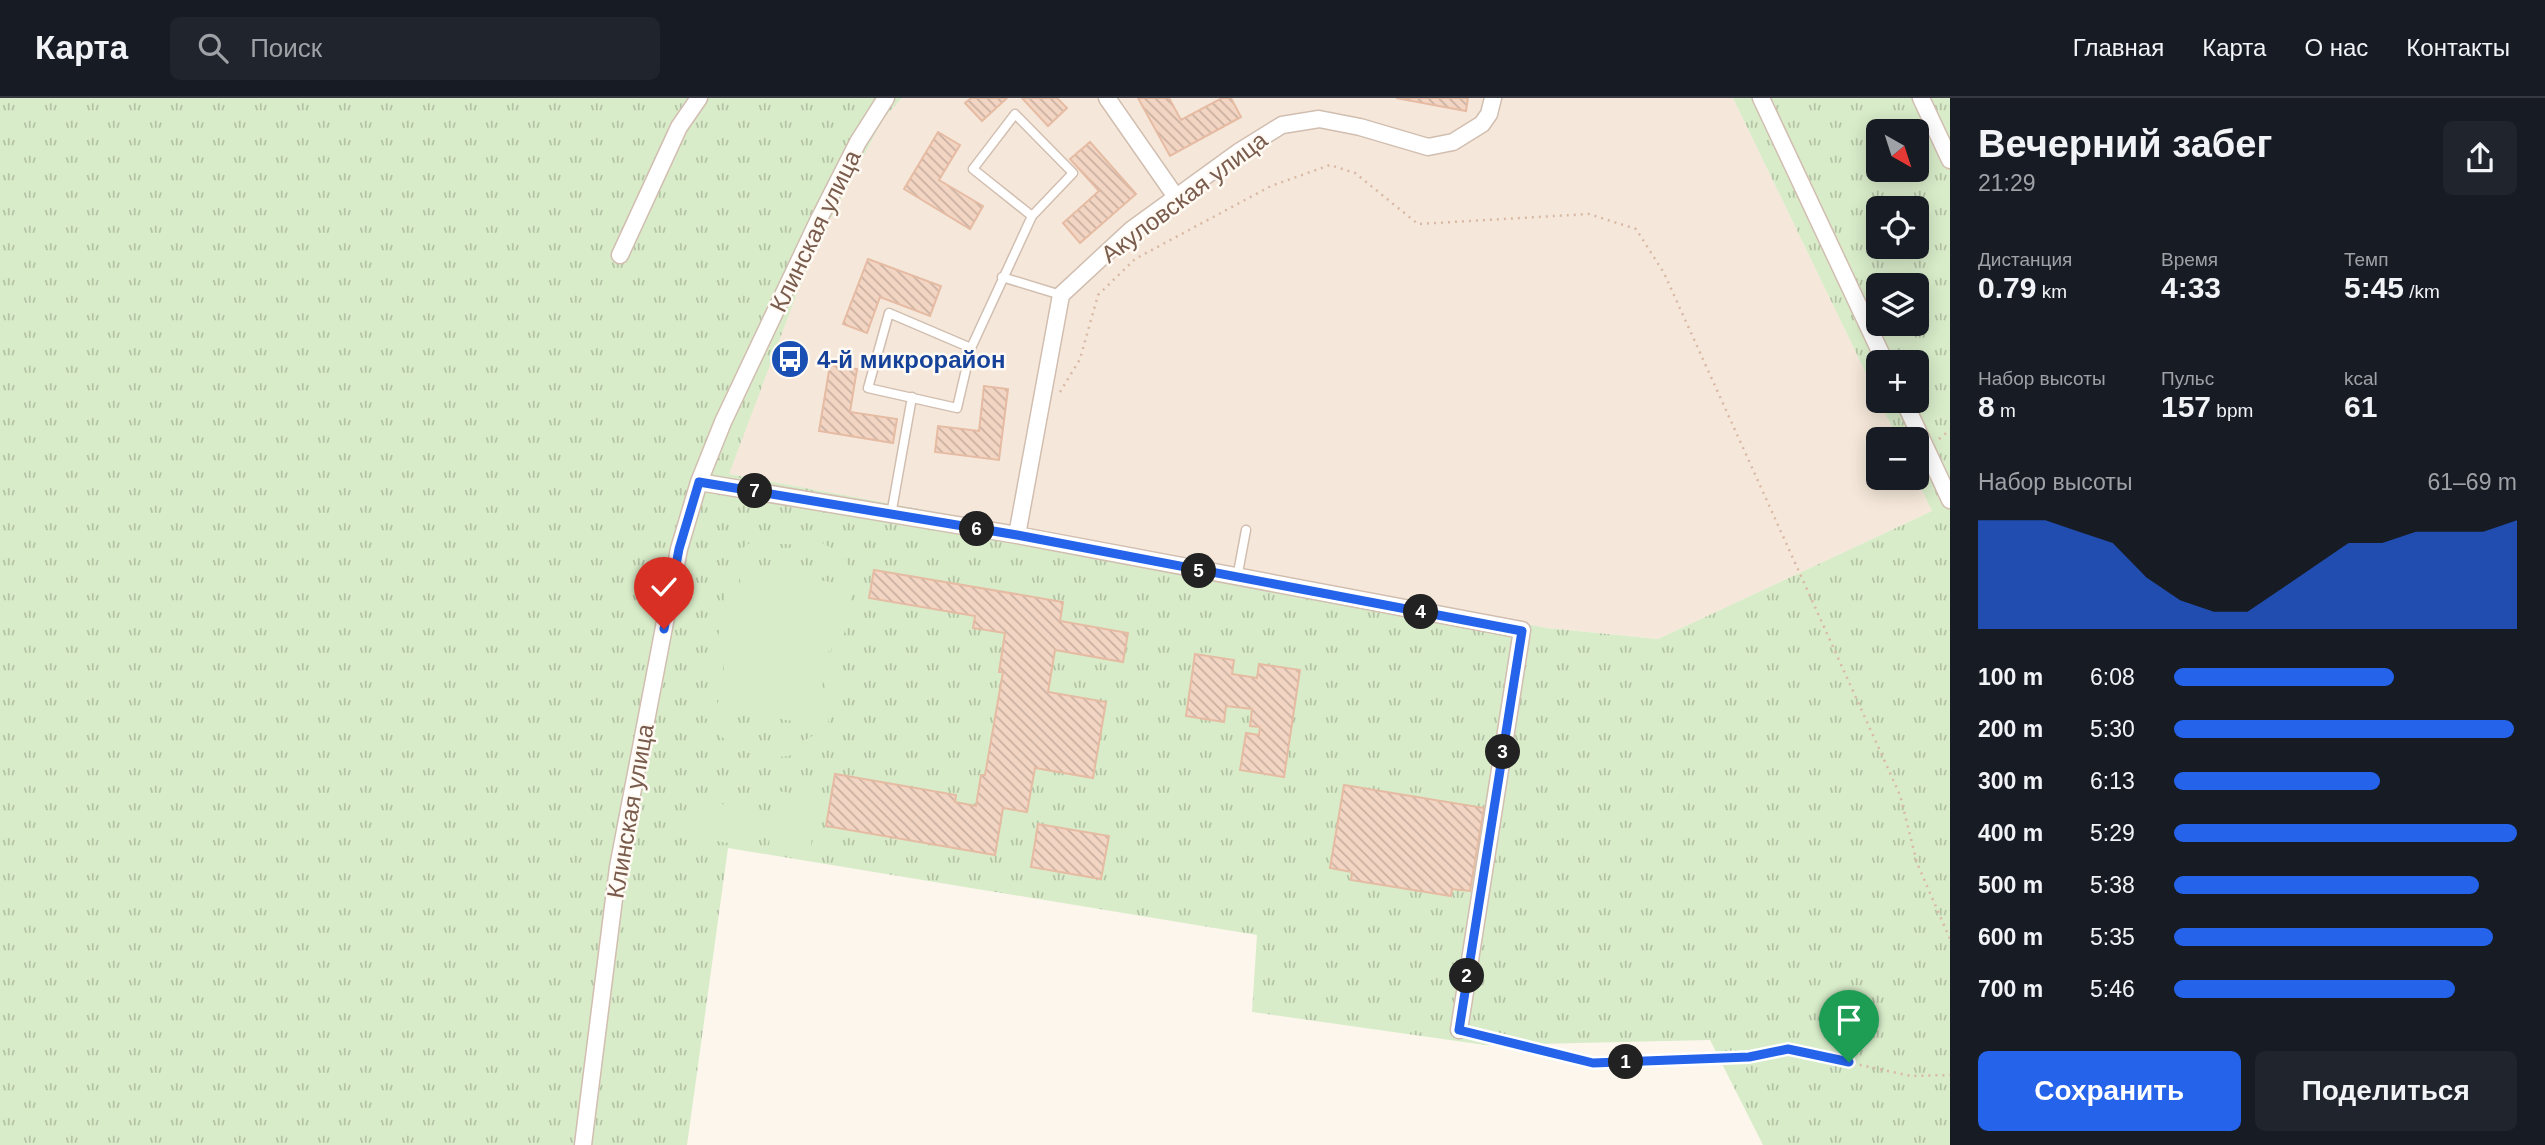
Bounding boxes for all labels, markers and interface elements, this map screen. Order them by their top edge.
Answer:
search box [170,17,660,80]
text: Карта [35,29,128,66]
icon: search [194,29,232,67]
text: Поиск [250,33,322,63]
text: Главная [2073,34,2164,61]
text: Карта [2202,34,2266,61]
text: О нас [2304,34,2368,61]
text: Контакты [2406,34,2510,61]
north arrow [1866,119,1928,182]
map controls [1866,119,1929,490]
button: share [2443,121,2517,195]
text: Вечерний забег [1978,123,2272,165]
street label: Акуловская улица [1096,126,1273,268]
street label: Клинская улица [764,145,866,316]
text: 21:29 [1978,170,2036,196]
button: locate [1866,196,1929,259]
text: Дистанция [1978,249,2072,270]
text: Время [2161,249,2218,270]
text: Темп [2344,249,2388,270]
text: 0.79 [1978,271,2036,304]
text: 4:33 [2161,271,2221,304]
text: 5:45 [2344,271,2404,304]
button: layers [1866,273,1929,336]
text: km [2036,281,2067,302]
text: /km [2404,281,2440,302]
bus stop icon: 4-й микрорайон [769,338,811,380]
place label: 4-й микрорайон [817,346,1006,373]
button: + [1866,350,1929,413]
text: Набор высоты [1978,368,2106,389]
text: Пульс [2161,368,2214,389]
text: kcal [2344,368,2378,389]
text: 8 [1978,390,1995,423]
text: 157 [2161,390,2211,423]
text: 61 [2344,390,2377,423]
text: m [1995,400,2016,421]
text: bpm [2211,400,2253,421]
button: − [1866,427,1929,490]
text: Набор высоты [1978,469,2132,495]
text: 61–69 m [2427,469,2517,495]
pin: 7 [738,474,772,508]
text: 7 [749,480,760,501]
pin: 6 [960,512,995,546]
text: 6 [971,518,982,539]
pin: 5 [1182,554,1216,588]
pin [634,557,694,629]
text: 5 [1193,560,1204,581]
icon: check [645,568,683,606]
pin: 4 [1404,594,1438,630]
text: 4 [1415,601,1426,622]
text: 100 m [1978,664,2043,690]
text: 6:08 [2090,664,2135,690]
text: 200 m [1978,716,2043,742]
text: 5:30 [2090,716,2135,742]
street label: Клинская улица [601,721,659,900]
pin: 3 [1486,734,1520,770]
text: 3 [1497,741,1508,762]
text: 300 m [1978,768,2043,794]
text: 6:13 [2090,768,2135,794]
text: 400 m [1978,820,2043,846]
text: 5:29 [2090,820,2135,846]
text: 500 m [1978,872,2043,898]
text: 5:38 [2090,872,2135,898]
text: 600 m [1978,924,2043,950]
text: 5:35 [2090,924,2135,950]
pin: 2 [1450,958,1484,994]
text: 2 [1461,965,1472,986]
text: 700 m [1978,976,2043,1002]
text: 5:46 [2090,976,2135,1002]
pin [1819,990,1879,1062]
icon: arrive [1830,1001,1868,1039]
pin: 1 [1608,1044,1644,1080]
text: 1 [1620,1051,1631,1072]
button: Сохранить [1978,1051,2241,1131]
button: Поделиться [2255,1051,2517,1131]

